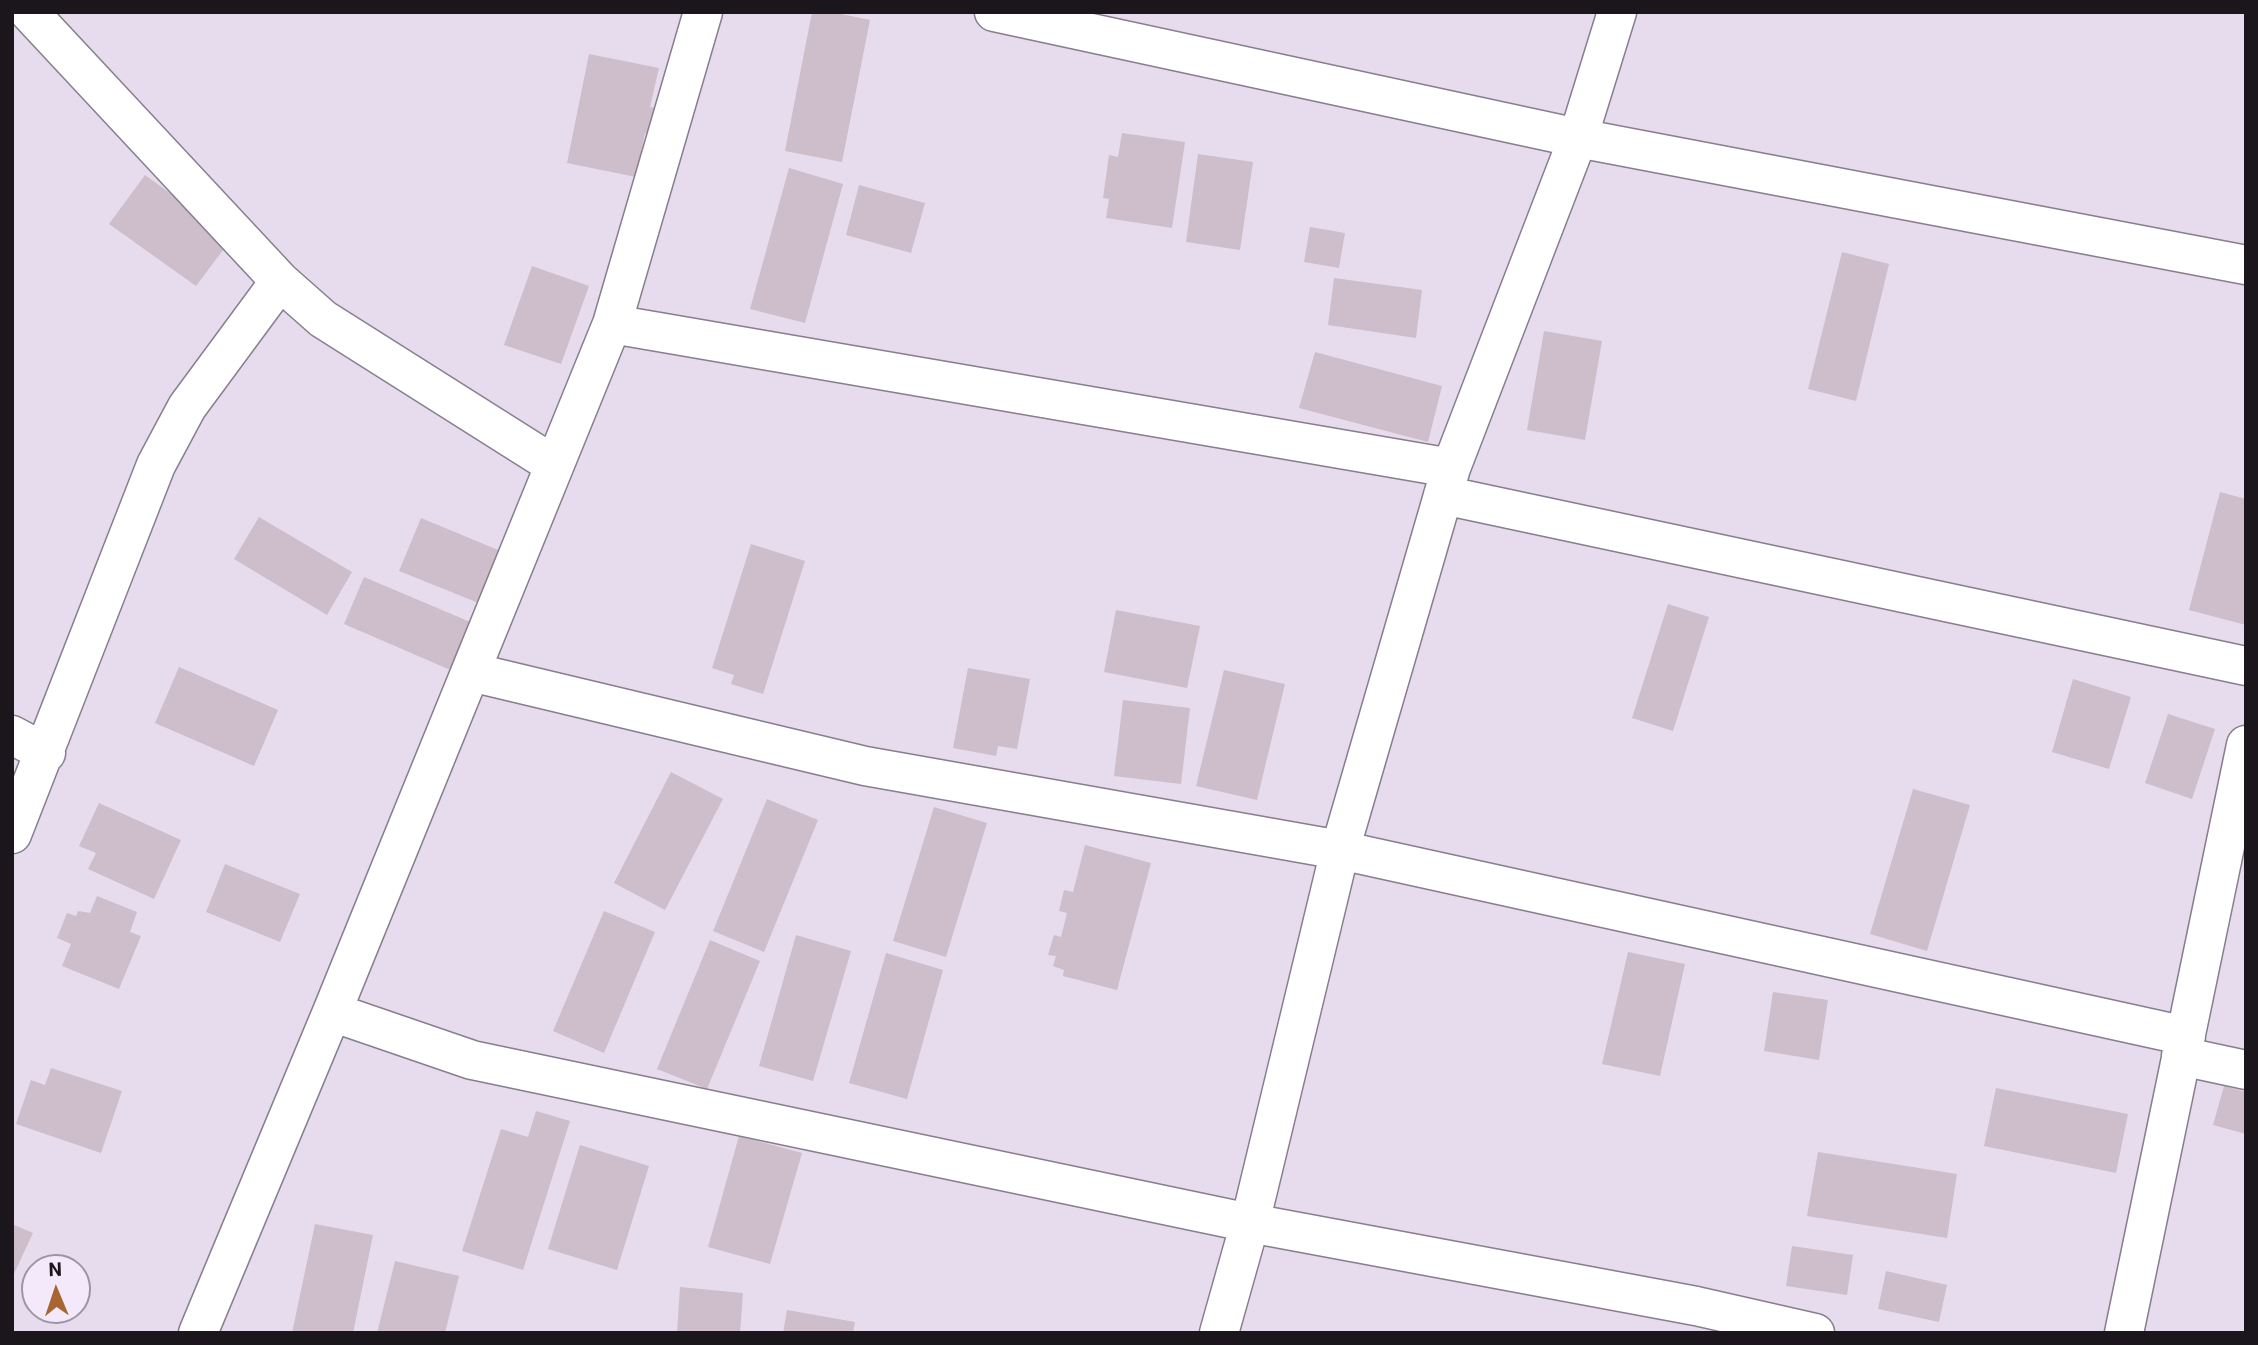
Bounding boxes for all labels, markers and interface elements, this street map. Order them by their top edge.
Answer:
north arrow [21,1254,91,1324]
text: N [48,1258,62,1281]

